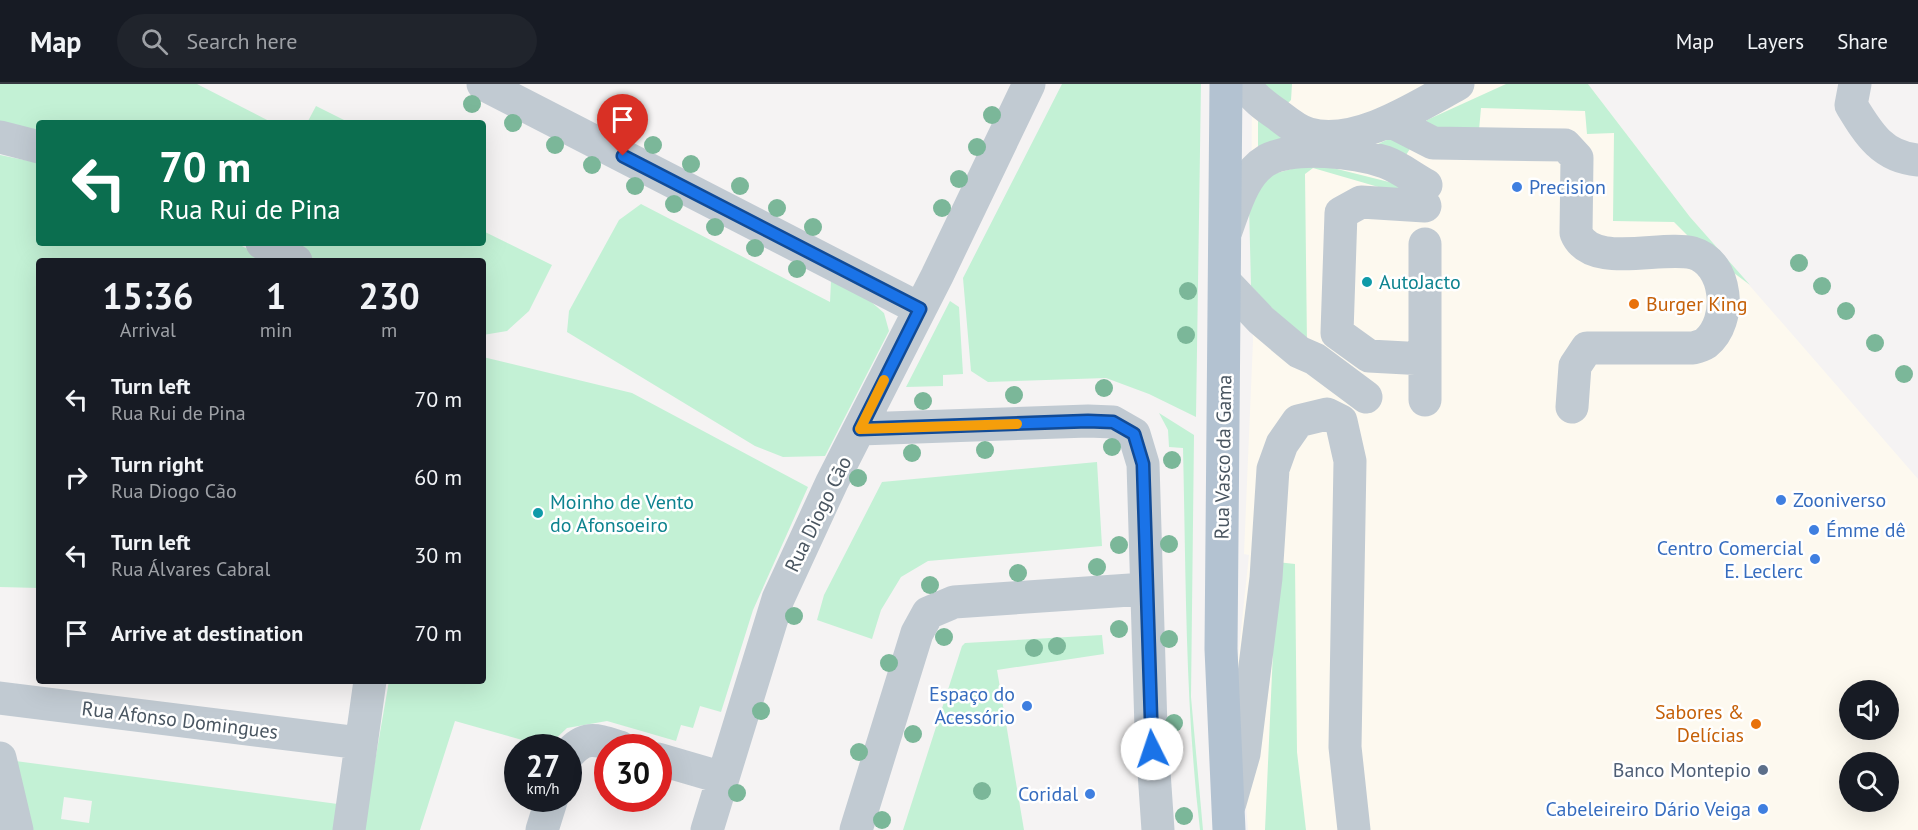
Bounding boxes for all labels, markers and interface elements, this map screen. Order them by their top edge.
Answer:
search box [117,14,537,68]
text: Map [30,23,81,60]
icon: search [138,25,171,58]
text: Search here [186,27,297,55]
text: Map [1676,28,1714,55]
text: Layers [1747,28,1804,55]
text: Share [1837,28,1888,55]
pin [597,94,648,156]
icon: arrive [606,103,639,136]
text: 70 m [159,139,251,194]
icon: left [60,144,138,222]
place label: Precision [1529,174,1606,200]
marker: Precision [1510,180,1524,194]
text: Rua Rui de Pina [159,192,341,226]
place label: AutoJacto [1379,269,1461,295]
text: 15:36 [102,272,194,319]
text: 1 [266,272,286,319]
text: 230 [359,272,420,319]
marker: AutoJacto [1360,275,1374,289]
place label: Burger King [1646,291,1748,317]
marker: Burger King [1627,297,1641,311]
text: Arrival [120,317,176,343]
text: min [260,317,292,343]
text: m [381,317,397,343]
text: Turn left [111,372,191,400]
street label: Rua Vasco da Gama [1209,374,1237,540]
icon: left [60,383,93,416]
text: 70 m [414,385,462,413]
text: Rua Rui de Pina [111,400,246,426]
text: Turn right [111,450,203,478]
street label: Rua Diogo Cão [779,452,857,576]
icon: right [60,461,93,494]
text: 60 m [414,463,462,491]
text: Rua Diogo Cão [111,478,237,504]
place label: Zooniverso [1793,487,1886,513]
place label: Moinho de Vento do Afonsoeiro [550,489,694,538]
marker: Zooniverso [1774,493,1788,507]
marker: Moinho de Vento do Afonsoeiro [531,506,545,520]
place label: Émme dê [1826,517,1906,543]
marker: Émme dê [1807,523,1821,537]
text: Turn left [111,528,191,556]
place label: Centro Comercial E. Leclerc [1657,535,1803,584]
icon: left [60,539,93,572]
text: 30 m [414,541,462,569]
marker: Centro Comercial E. Leclerc [1808,552,1822,566]
text: Rua Álvares Cabral [111,556,270,582]
icon: arrive [60,617,93,650]
text: Arrive at destination [111,619,303,647]
text: 70 m [414,619,462,647]
map controls [1839,680,1899,812]
button: sound [1839,680,1899,740]
place label: Espaço do Acessório [929,681,1015,730]
street label: Rua Afonso Domingues [80,695,280,745]
marker: Espaço do Acessório [1020,699,1034,713]
place label: Sabores & Delícias [1655,699,1744,748]
position arrow [1120,717,1184,781]
marker: Sabores & Delícias [1749,717,1763,731]
speed limit sign: 30 [594,734,672,812]
text: 27 [526,746,560,785]
button: search [1839,752,1899,812]
place label: Banco Montepio [1613,757,1751,783]
marker: Banco Montepio [1756,763,1770,777]
text: km/h [527,779,559,798]
place label: Coridal [1018,781,1078,807]
marker: Coridal [1083,787,1097,801]
place label: Cabeleireiro Dário Veiga [1546,796,1751,822]
marker: Cabeleireiro Dário Veiga [1756,802,1770,816]

